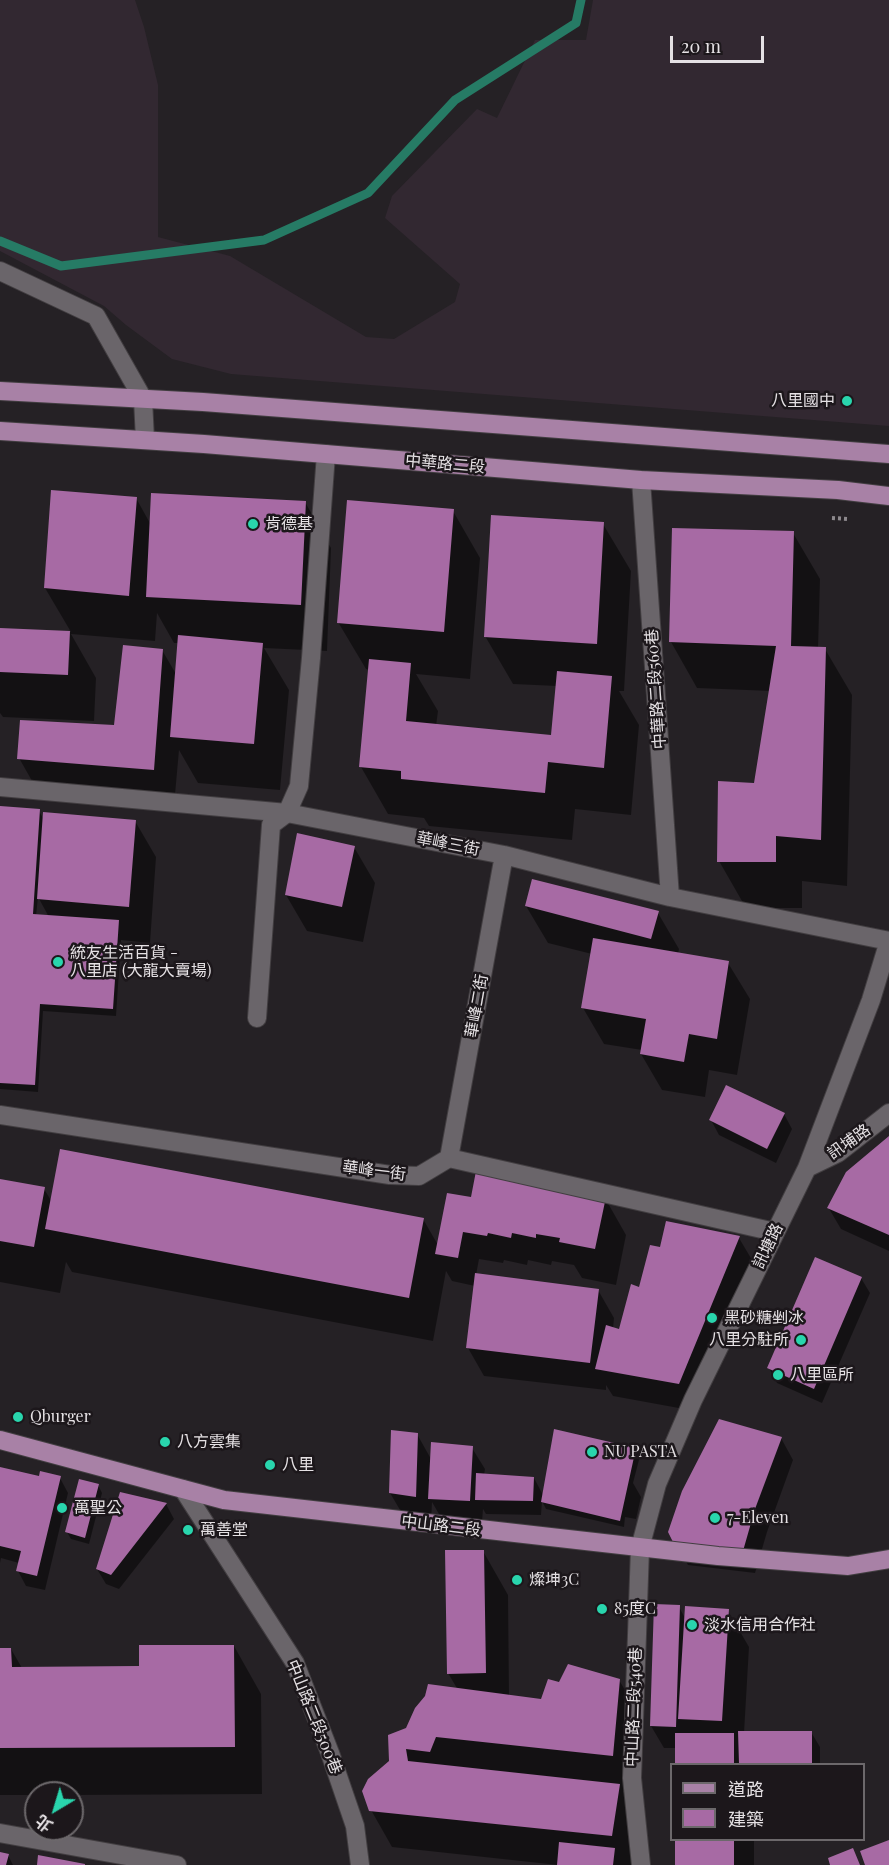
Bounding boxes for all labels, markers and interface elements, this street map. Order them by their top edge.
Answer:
scale bar [673,24,768,62]
text: 20 m [681,34,721,58]
place label: 八里國中 [771,391,835,411]
marker: 八里國中 [840,394,854,408]
street label: 中華路二段 [404,451,486,477]
place label: 肯德基 [265,514,313,534]
marker: 肯德基 [246,517,260,531]
street label: 中華路二段560巷 [642,628,670,750]
street label: 華峰三街 [415,828,481,860]
place label: 統友生活百貨 - 八里店 (大龍大賣場) [70,943,211,981]
marker: 統友生活百貨 - 八里店 (大龍大賣場) [51,955,65,969]
street label: 華峰二街 [462,973,492,1039]
street label: 訊埔路 [824,1120,874,1164]
street label: 華峰一街 [341,1158,407,1184]
street label: 訊塘路 [749,1220,787,1272]
place label: 黑砂糖剉冰 [724,1308,804,1328]
marker: 黑砂糖剉冰 [705,1311,719,1325]
place label: 八里分駐所 [709,1330,789,1350]
marker: 八里分駐所 [794,1333,808,1347]
place label: 八里區所 [790,1365,854,1385]
marker: 八里區所 [771,1368,785,1382]
place label: Qburger [30,1407,91,1427]
marker: Qburger [11,1410,25,1424]
place label: 八方雲集 [177,1432,241,1452]
marker: 八方雲集 [158,1435,172,1449]
place label: NU PASTA [604,1442,677,1462]
marker: NU PASTA [585,1445,599,1459]
place label: 八里 [282,1455,314,1475]
marker: 八里 [263,1458,277,1472]
place label: 萬聖公 [74,1498,122,1518]
marker: 萬聖公 [55,1501,69,1515]
place label: 7-Eleven [727,1508,789,1528]
marker: 7-Eleven [708,1511,722,1525]
street label: 中山路二段 [400,1512,482,1540]
place label: 萬善堂 [200,1520,248,1540]
marker: 萬善堂 [181,1523,195,1537]
place label: 燦坤3C [529,1570,579,1590]
marker: 燦坤3C [510,1573,524,1587]
place label: 85度C [614,1599,656,1619]
marker: 85度C [595,1602,609,1616]
place label: 淡水信用合作社 [704,1615,816,1635]
marker: 淡水信用合作社 [685,1618,699,1632]
street label: 中山路二段540巷 [622,1647,646,1767]
street label: 中山路二段500巷 [282,1657,346,1777]
legend [670,1763,865,1841]
text: 道路 [728,1777,764,1801]
north arrow [24,1781,84,1841]
text: 建築 [728,1807,764,1831]
text: 北 [31,1811,57,1837]

